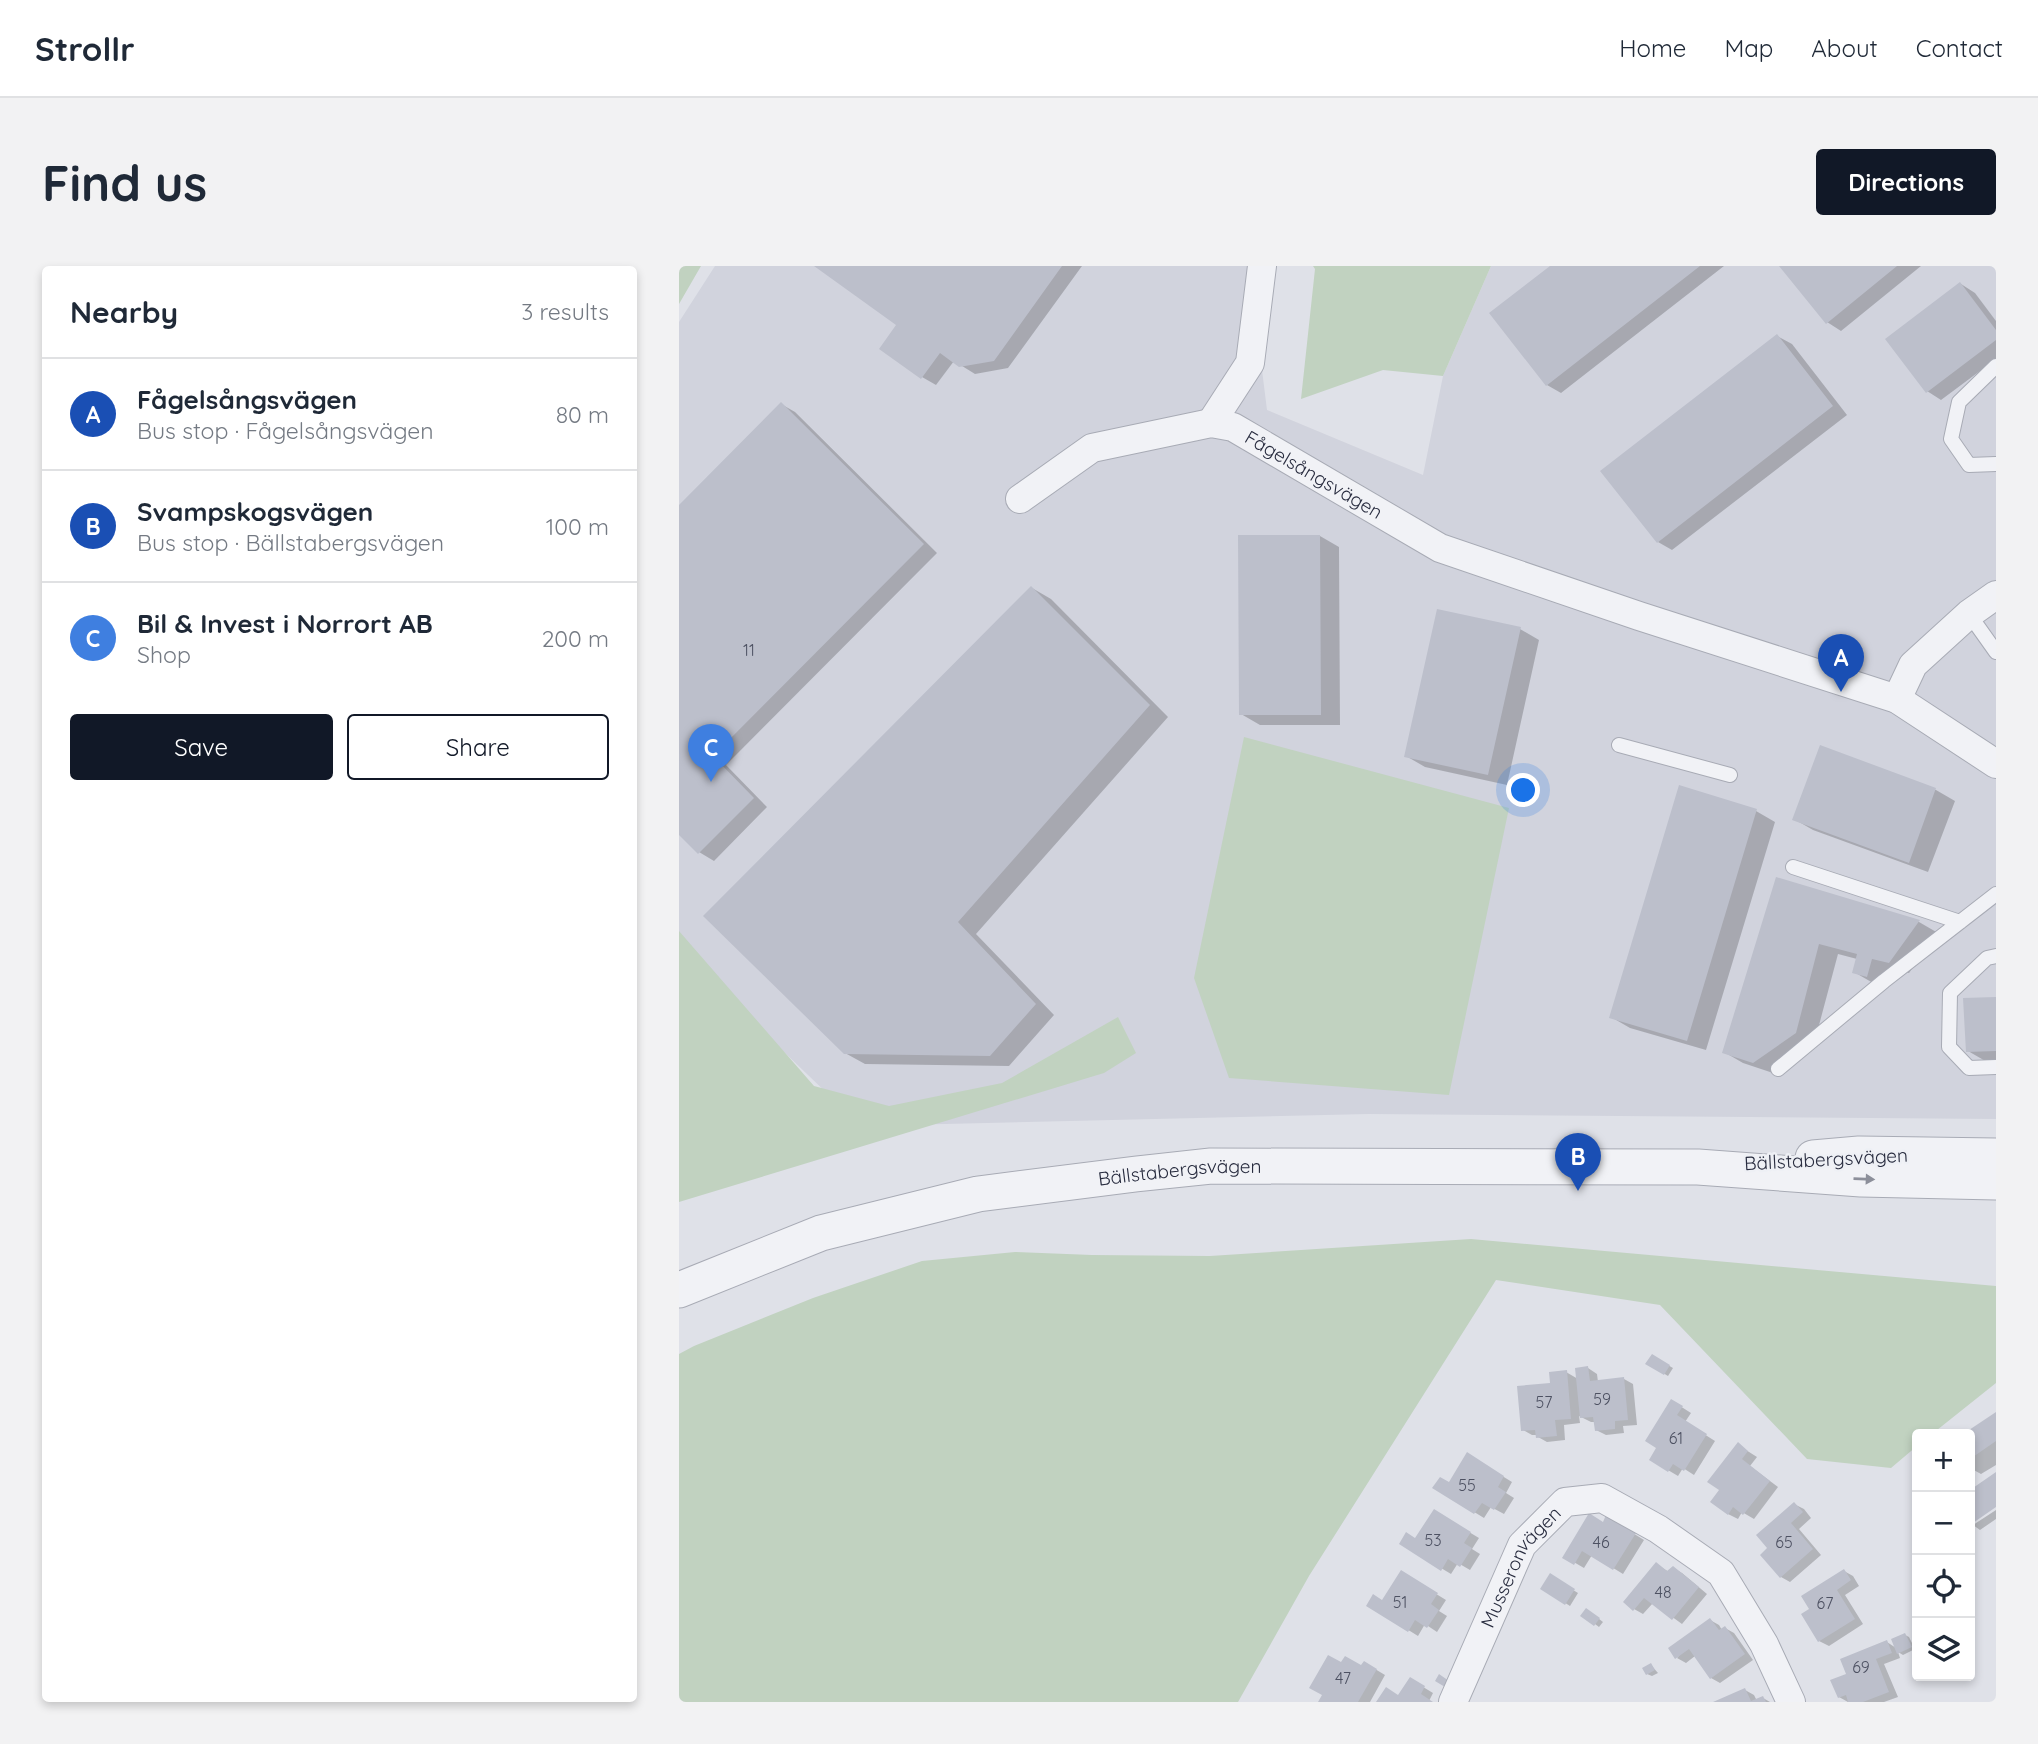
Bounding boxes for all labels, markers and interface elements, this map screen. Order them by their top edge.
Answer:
text: Strollr [35,28,135,69]
text: Home [1619,33,1686,63]
text: Map [1724,33,1773,63]
text: About [1811,33,1878,63]
text: Contact [1916,33,2003,63]
button: Directions [1816,149,1996,215]
text: Find us [42,152,207,213]
text: Nearby [70,293,178,331]
text: 3 results [521,297,609,326]
text: Fågelsångsvägen [137,383,357,416]
text: A [86,400,100,429]
text: 80 m [556,400,609,429]
text: Bus stop · Fågelsångsvägen [137,416,434,445]
street label: Fågelsångsvägen [1241,425,1387,524]
text: Svampskogsvägen [137,495,373,528]
text: B [85,512,101,541]
text: 100 m [546,512,609,541]
text: Bus stop · Bällstabergsvägen [137,528,444,557]
text: Bil & Invest i Norrort AB [137,607,433,640]
text: C [86,624,100,653]
text: 200 m [542,624,609,653]
pin: A [1818,634,1864,692]
text: Shop [137,640,191,669]
house number: 11 [743,640,755,660]
button: Save [70,714,333,780]
button: Share [347,714,609,780]
pin: C [688,724,734,782]
your location [1506,773,1540,807]
pin: B [1555,1133,1601,1191]
street label: Bällstabergsvägen [1743,1143,1909,1175]
street label: Bällstabergsvägen [1097,1154,1262,1191]
one-way arrow [1853,1173,1875,1184]
house number: 59 [1593,1389,1611,1409]
house number: 57 [1536,1392,1552,1412]
house number: 61 [1669,1428,1683,1448]
map controls [1912,1429,1975,1681]
button: + [1912,1429,1975,1492]
house number: 55 [1458,1475,1476,1495]
button: − [1912,1492,1975,1555]
street label: Musseronvägen [1475,1501,1566,1631]
house number: 53 [1424,1530,1442,1550]
house number: 46 [1592,1532,1610,1552]
house number: 65 [1775,1532,1793,1552]
button: locate [1912,1555,1975,1618]
house number: 48 [1654,1582,1672,1602]
house number: 51 [1393,1592,1407,1612]
house number: 67 [1817,1593,1833,1613]
button: layers [1912,1618,1975,1681]
house number: 69 [1852,1657,1870,1677]
house number: 47 [1335,1668,1351,1688]

